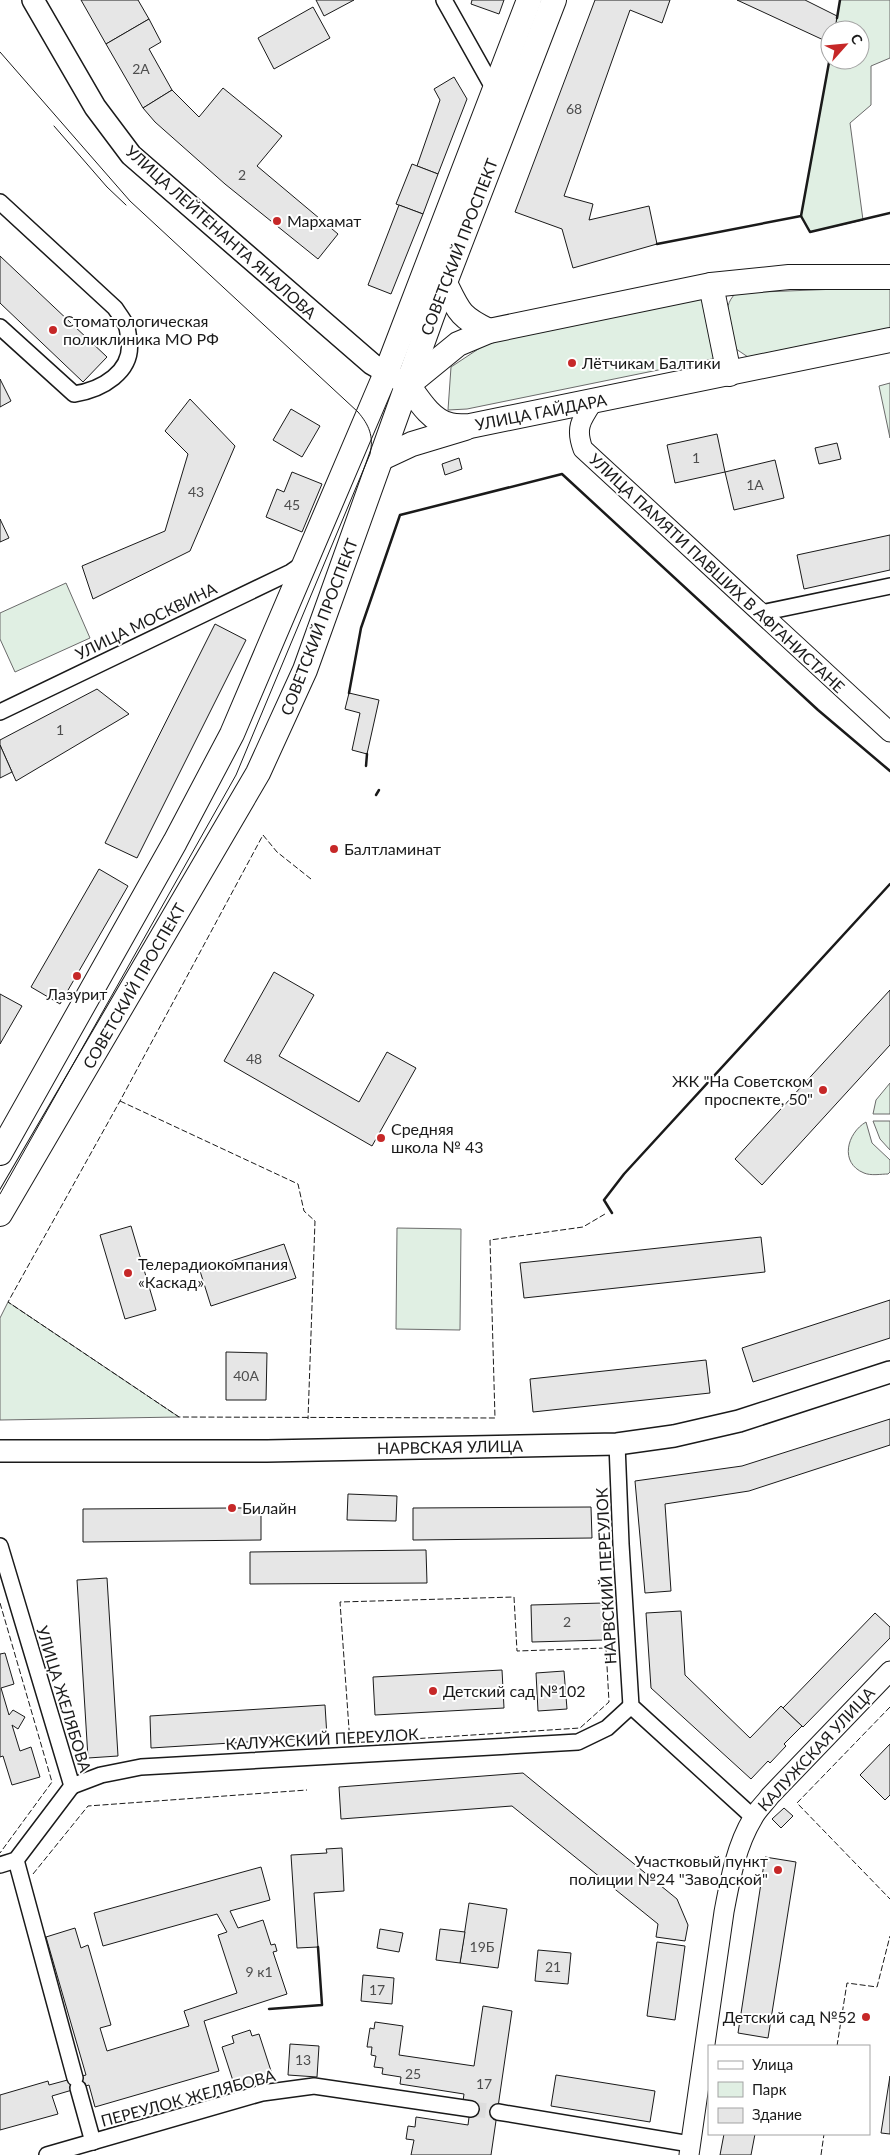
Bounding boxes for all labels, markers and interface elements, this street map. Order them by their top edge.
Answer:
north arrow [820,20,870,70]
text: С [847,31,867,48]
house number: 2А [132,60,150,77]
house number: 68 [566,100,582,117]
street label: УЛИЦА ЛЕЙТЕНАНТА ЯНАЛОВА [122,141,321,322]
street label: СОВЕТСКИЙ ПРОСПЕКТ [416,155,501,338]
house number: 2 [238,166,246,183]
place label: Мархамат [287,211,361,230]
marker: Мархамат [271,215,283,227]
place label: Стоматологическая поликлиника МО РФ [63,311,219,348]
marker: Стоматологическая поликлиника МО РФ [47,324,59,336]
place label: Лётчикам Балтики [581,353,721,372]
marker: Лётчикам Балтики [566,357,578,369]
street label: УЛИЦА ГАЙДАРА [474,389,608,434]
street label: УЛИЦА ПАМЯТИ ПАВШИХ В АФГАНИСТАНЕ [586,449,849,696]
house number: 1 [692,449,700,466]
house number: 1А [746,476,764,493]
house number: 43 [188,483,204,500]
house number: 45 [284,496,300,513]
street label: СОВЕТСКИЙ ПРОСПЕКТ [276,535,361,718]
street label: УЛИЦА МОСКВИНА [72,578,220,663]
house number: 1 [56,721,64,738]
place label: Балтламинат [344,839,441,858]
marker: Балтламинат [328,843,340,855]
street label: СОВЕТСКИЙ ПРОСПЕКТ [78,899,189,1072]
marker: Лазурит [71,970,83,982]
place label: Лазурит [46,984,107,1003]
house number: 48 [246,1050,262,1067]
place label: ЖК "На Советском проспекте, 50" [672,1071,813,1108]
marker: ЖК "На Советском проспекте, 50" [817,1084,829,1096]
place label: Средняя школа № 43 [391,1119,484,1156]
marker: Средняя школа № 43 [375,1132,387,1144]
place label: Телерадиокомпания «Каскад» [138,1254,288,1291]
marker: Телерадиокомпания «Каскад» [122,1267,134,1279]
house number: 40А [233,1367,259,1384]
street label: НАРВСКАЯ УЛИЦА [377,1436,523,1457]
street label: НАРВСКИЙ ПЕРЕУЛОК [591,1487,620,1665]
place label: Билайн [242,1498,297,1517]
marker: Билайн [226,1502,238,1514]
house number: 2 [563,1613,571,1630]
street label: УЛИЦА ЖЕЛЯБОВА [33,1623,96,1775]
place label: Детский сад №102 [443,1681,586,1700]
street label: КАЛУЖСКАЯ УЛИЦА [753,1683,878,1815]
marker: Детский сад №102 [427,1685,439,1697]
street label: КАЛУЖСКИЙ ПЕРЕУЛОК [225,1724,419,1753]
place label: Участковый пункт полиции №24 "Заводской" [569,1851,768,1888]
marker: Участковый пункт полиции №24 "Заводской" [772,1864,784,1876]
house number: 19Б [470,1938,495,1955]
house number: 21 [545,1958,561,1975]
house number: 9 к1 [245,1963,273,1980]
house number: 17 [369,1981,385,1998]
place label: Детский сад №52 [723,2007,856,2026]
marker: Детский сад №52 [860,2011,872,2023]
legend [708,2045,870,2135]
house number: 13 [295,2051,311,2068]
text: Улица [752,2055,793,2073]
street label: ПЕРЕУЛОК ЖЕЛЯБОВА [99,2065,277,2130]
house number: 25 [405,2065,421,2082]
house number: 17 [476,2075,492,2092]
text: Парк [752,2080,787,2098]
text: Здание [752,2105,802,2123]

